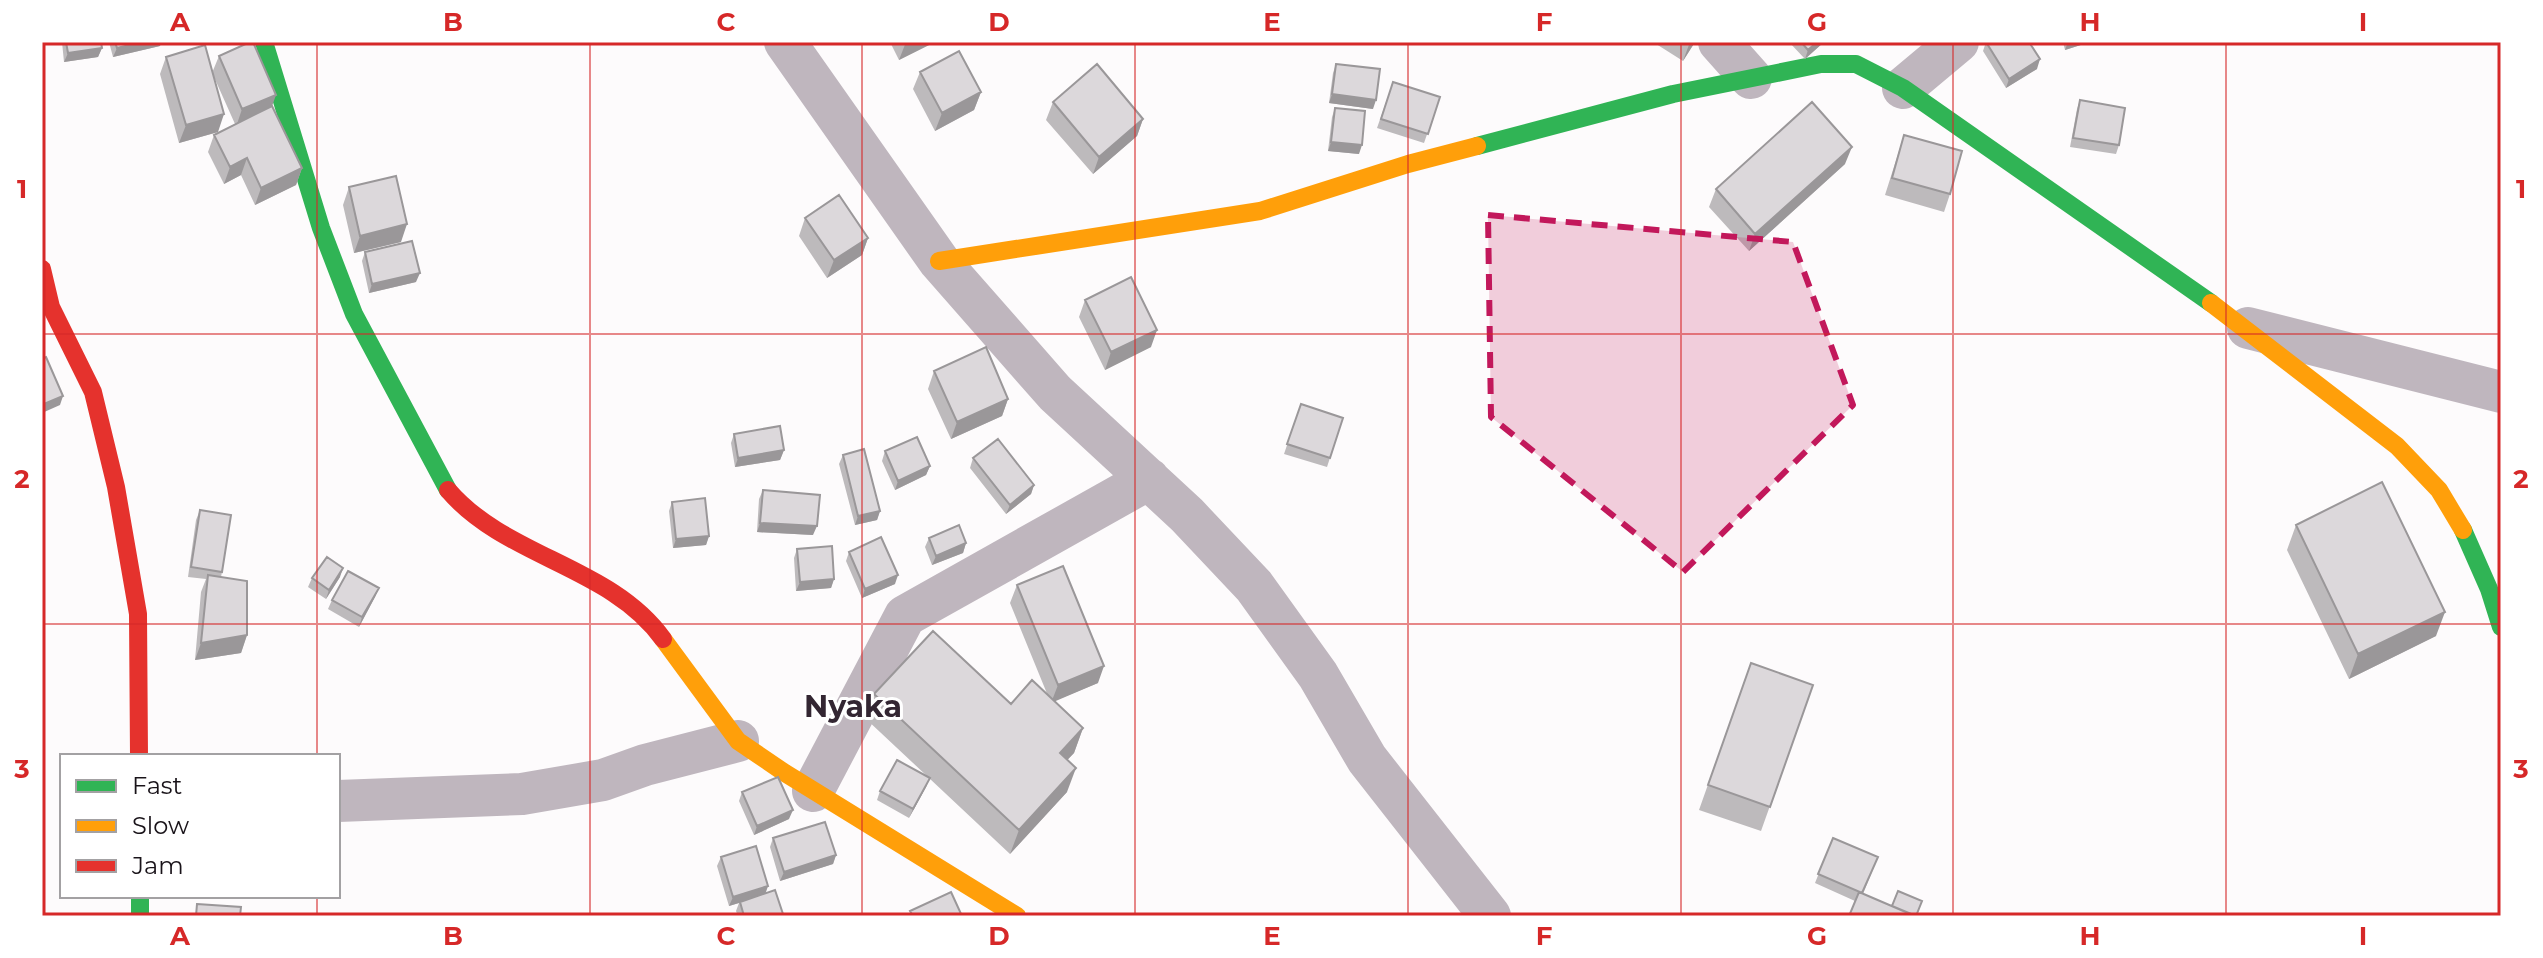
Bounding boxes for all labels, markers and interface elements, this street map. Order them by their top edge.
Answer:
text: A [169,6,191,38]
text: B [443,6,463,38]
text: C [717,6,736,38]
text: D [988,6,1010,38]
text: E [1263,6,1281,38]
text: F [1536,6,1552,38]
text: G [1807,6,1827,38]
text: H [2079,6,2101,38]
text: I [2359,6,2367,38]
text: 1 [17,173,27,205]
text: 1 [2516,173,2526,205]
text: 2 [14,463,30,495]
text: 2 [2513,463,2529,495]
district label: Nyaka [804,688,902,725]
text: 3 [13,753,30,785]
text: 3 [2512,753,2529,785]
legend [60,754,340,898]
text: Fast [132,771,183,800]
text: Slow [132,811,189,840]
text: Jam [131,851,184,880]
text: A [169,920,191,952]
text: B [443,920,463,952]
text: C [717,920,736,952]
text: D [988,920,1010,952]
text: E [1263,920,1281,952]
text: F [1536,920,1552,952]
text: G [1807,920,1827,952]
text: H [2079,920,2101,952]
text: I [2359,920,2367,952]

